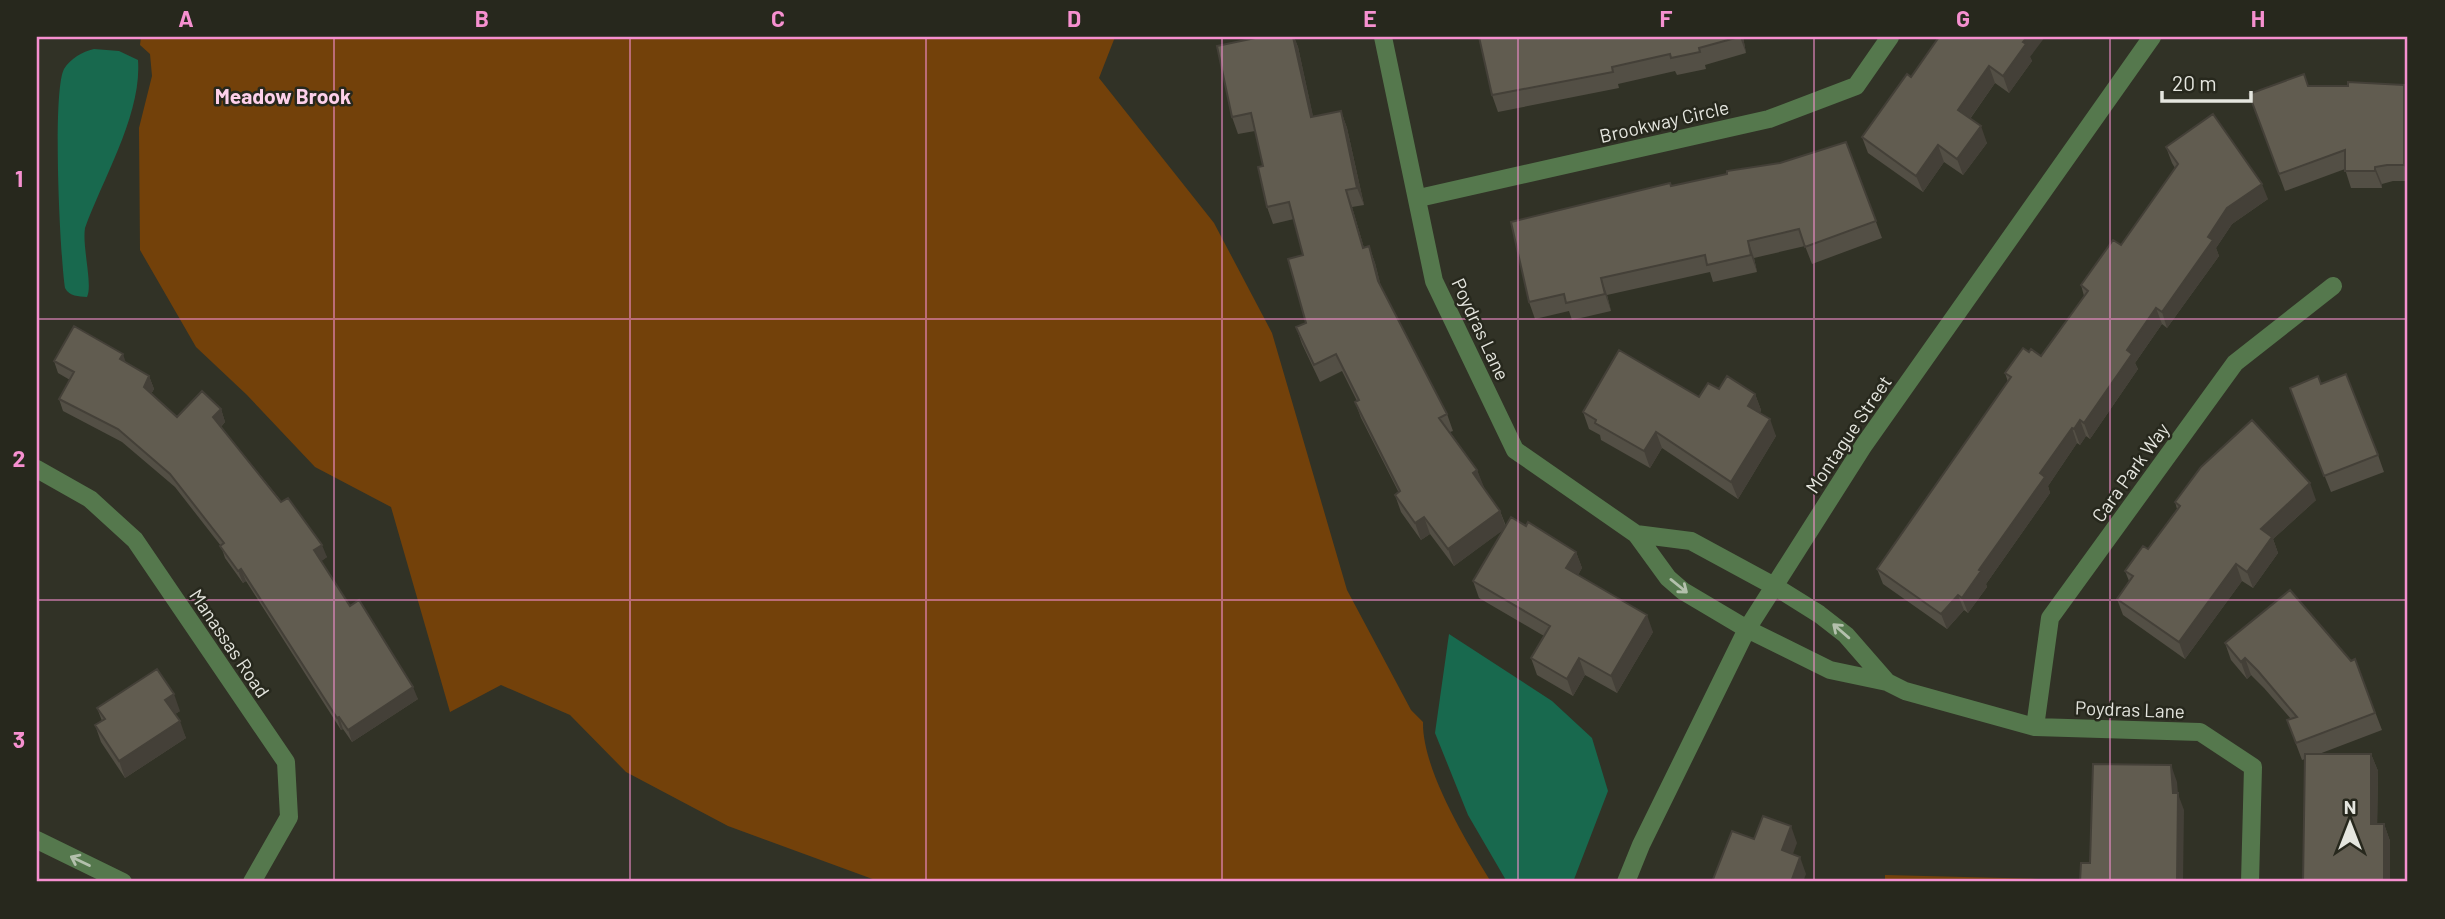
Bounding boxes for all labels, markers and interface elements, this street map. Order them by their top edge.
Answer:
text: A [178,4,194,32]
text: B [475,4,489,32]
text: C [771,4,785,32]
text: D [1067,4,1081,32]
text: E [1363,4,1377,32]
text: F [1660,4,1673,32]
text: G [1956,4,1970,32]
text: H [2251,4,2265,32]
scale bar [2162,60,2251,104]
text: 20 m [2172,70,2217,95]
district label: Meadow Brook [215,83,351,108]
street label: Brookway Circle [1597,95,1731,147]
text: 1 [15,164,23,192]
street label: Poydras Lane [1447,274,1515,384]
street label: Montague Street [1800,371,1896,497]
street label: Cara Park Way [2086,418,2174,526]
text: 2 [13,444,25,472]
one-way arrow [1669,579,1687,594]
street label: Manassas Road [185,584,275,702]
one-way arrow [1832,623,1850,639]
street label: Poydras Lane [2075,696,2185,722]
text: 3 [13,725,25,753]
north arrow [2316,790,2386,860]
text: N [2344,795,2356,818]
one-way arrow [70,854,91,868]

